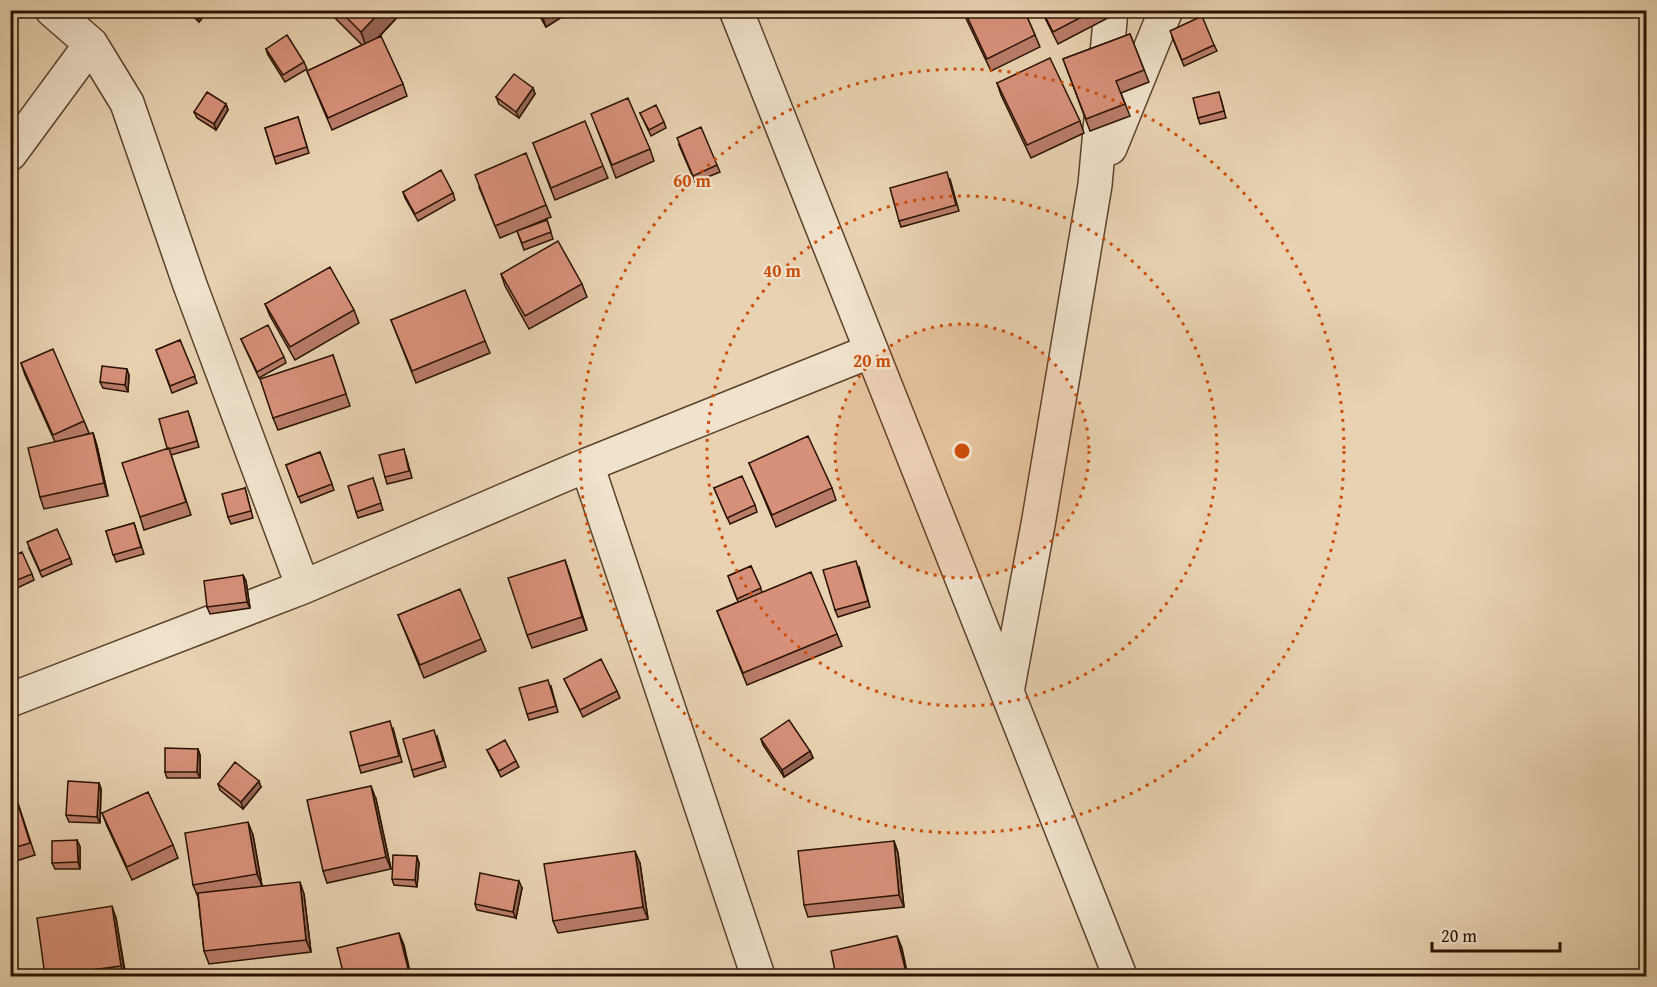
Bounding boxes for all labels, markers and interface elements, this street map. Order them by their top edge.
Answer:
text: 60 m [673,167,712,194]
text: 40 m [763,257,802,284]
text: 20 m [853,347,892,374]
centre of rings [952,441,972,461]
scale bar [1432,915,1560,953]
text: 20 m [1441,922,1477,949]

